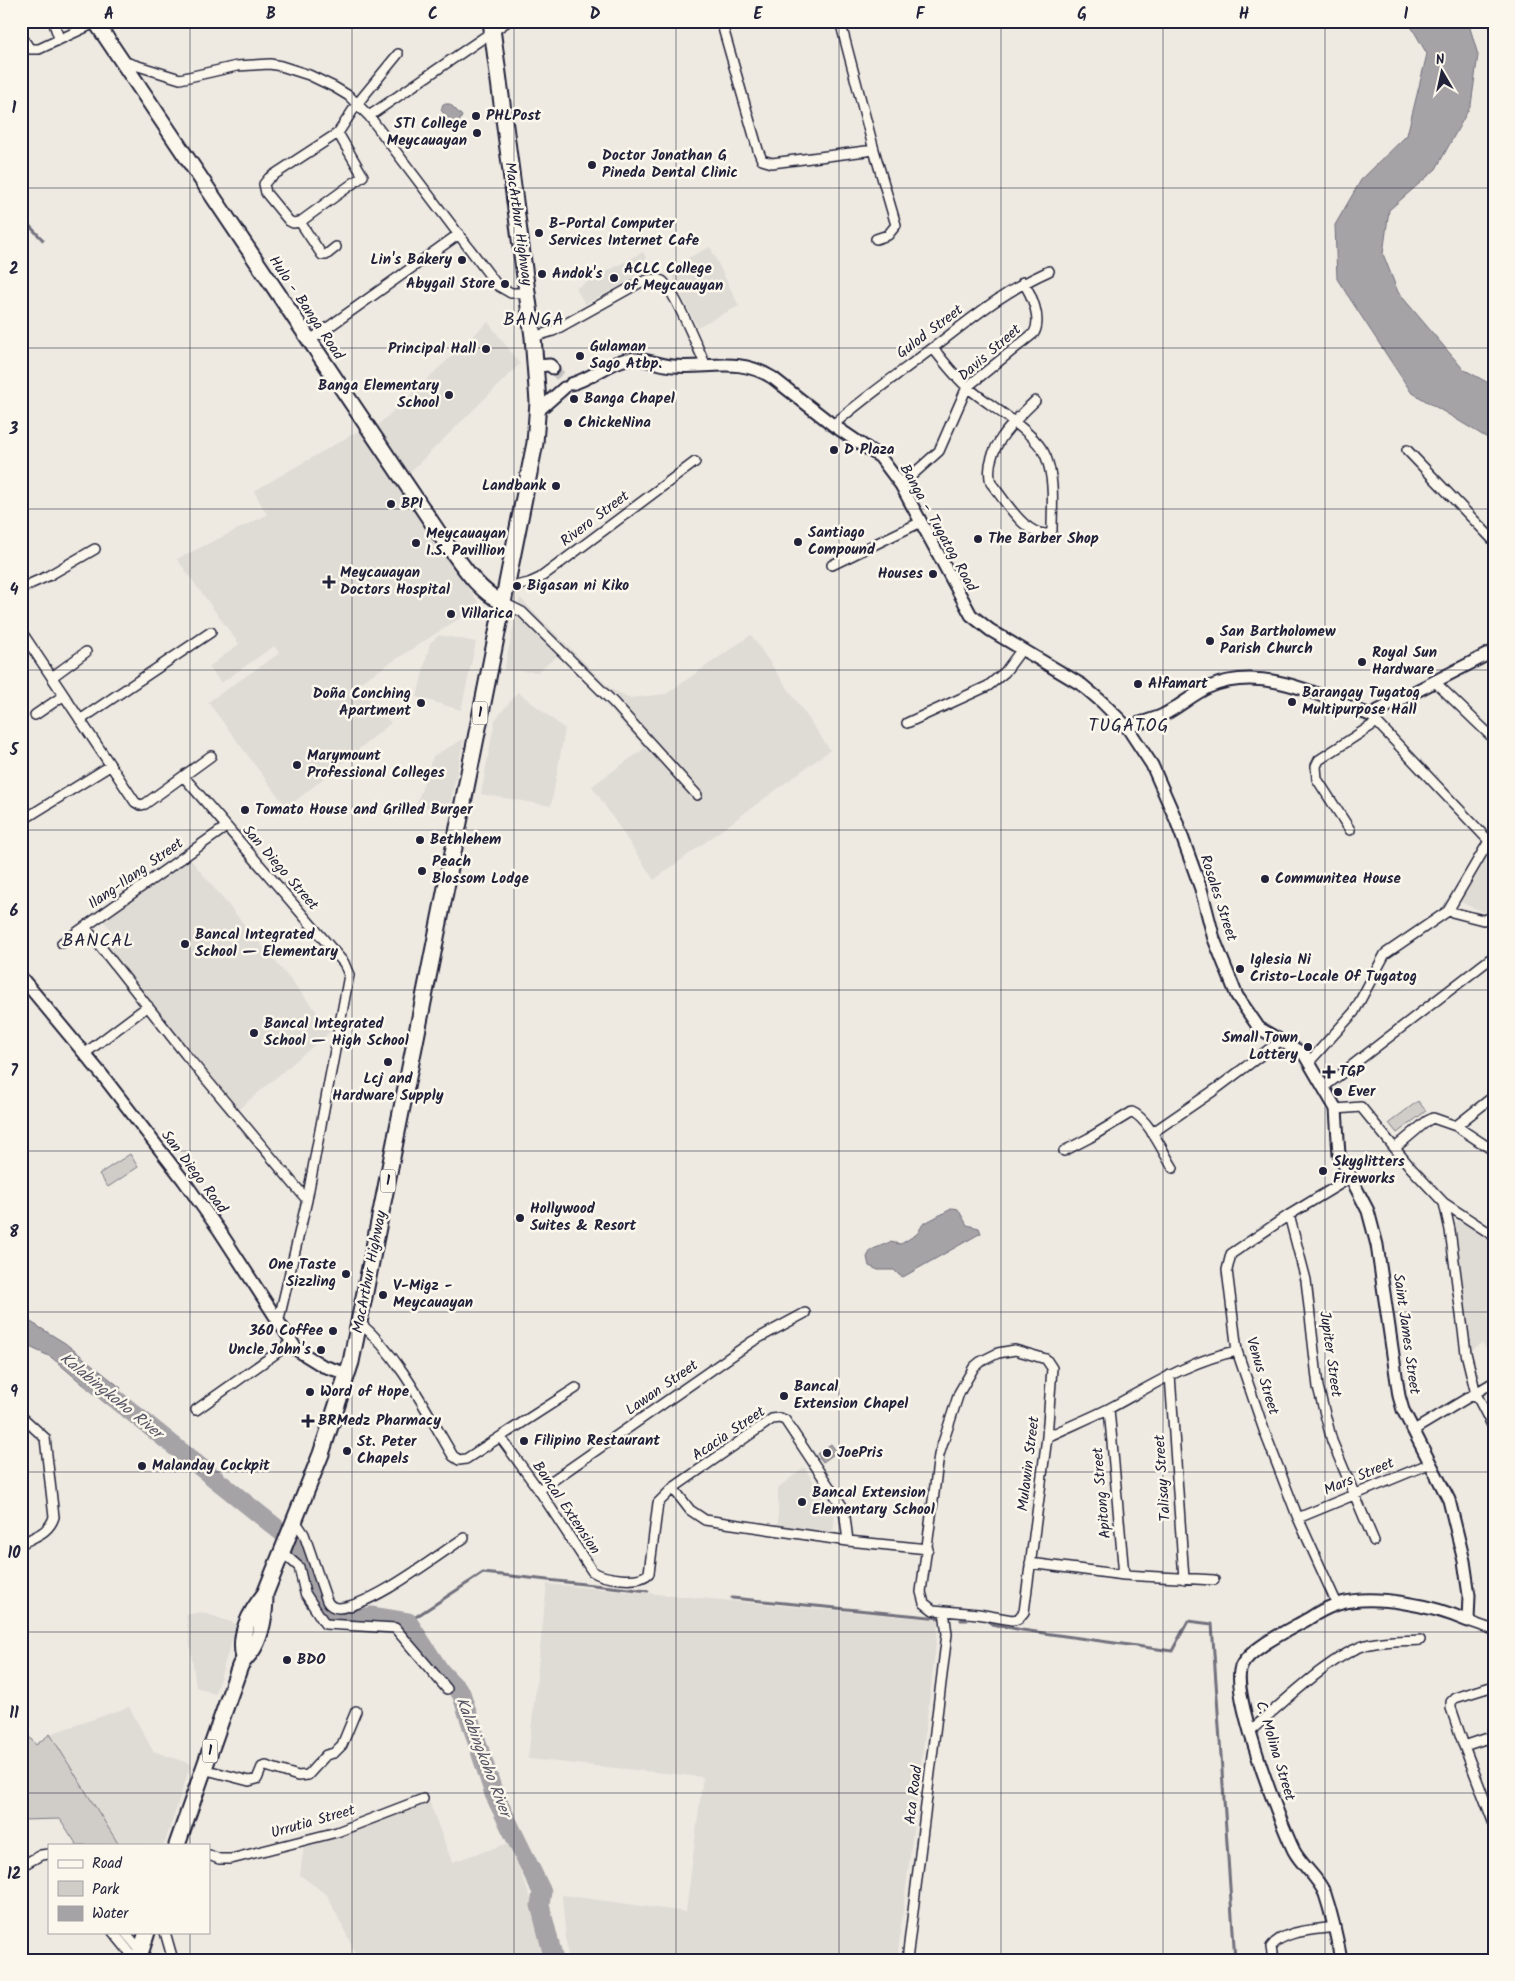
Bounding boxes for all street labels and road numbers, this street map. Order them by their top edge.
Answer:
street label: MacArthur Highway [497,161,539,288]
street label: Hulo - Banga Road [262,251,350,365]
street label: Gulod Street [891,299,969,365]
street label: Davis Street [953,319,1027,387]
street label: Banga - Tugatog Road [893,460,983,597]
street label: Rivero Street [555,485,635,553]
road number: 1 [472,701,488,724]
street label: San Diego Street [236,820,324,916]
street label: Ilang-Ilang Street [83,832,189,916]
street label: Rosales Street [1193,852,1243,945]
street label: San Diego Road [155,1125,234,1219]
road number: 1 [380,1170,396,1192]
street label: MacArthur Highway [346,1208,394,1335]
street label: Saint James Street [1386,1272,1426,1396]
street label: Jupiter Street [1312,1309,1348,1399]
street label: Venus Street [1239,1334,1285,1418]
street label: Lawan Street [621,1354,704,1422]
street label: Acacia Street [687,1400,771,1467]
street label: Mulawin Street [1011,1415,1047,1513]
street label: Talisay Street [1148,1434,1178,1522]
street label: Apitong Street [1086,1446,1118,1540]
street label: Mars Street [1320,1451,1398,1503]
street label: Bancal Extension [526,1456,606,1560]
street label: C. Molina Street [1248,1698,1302,1804]
road number: 1 [202,1740,218,1762]
street label: Aca Road [898,1764,930,1826]
street label: Urrutia Street [268,1798,358,1845]

